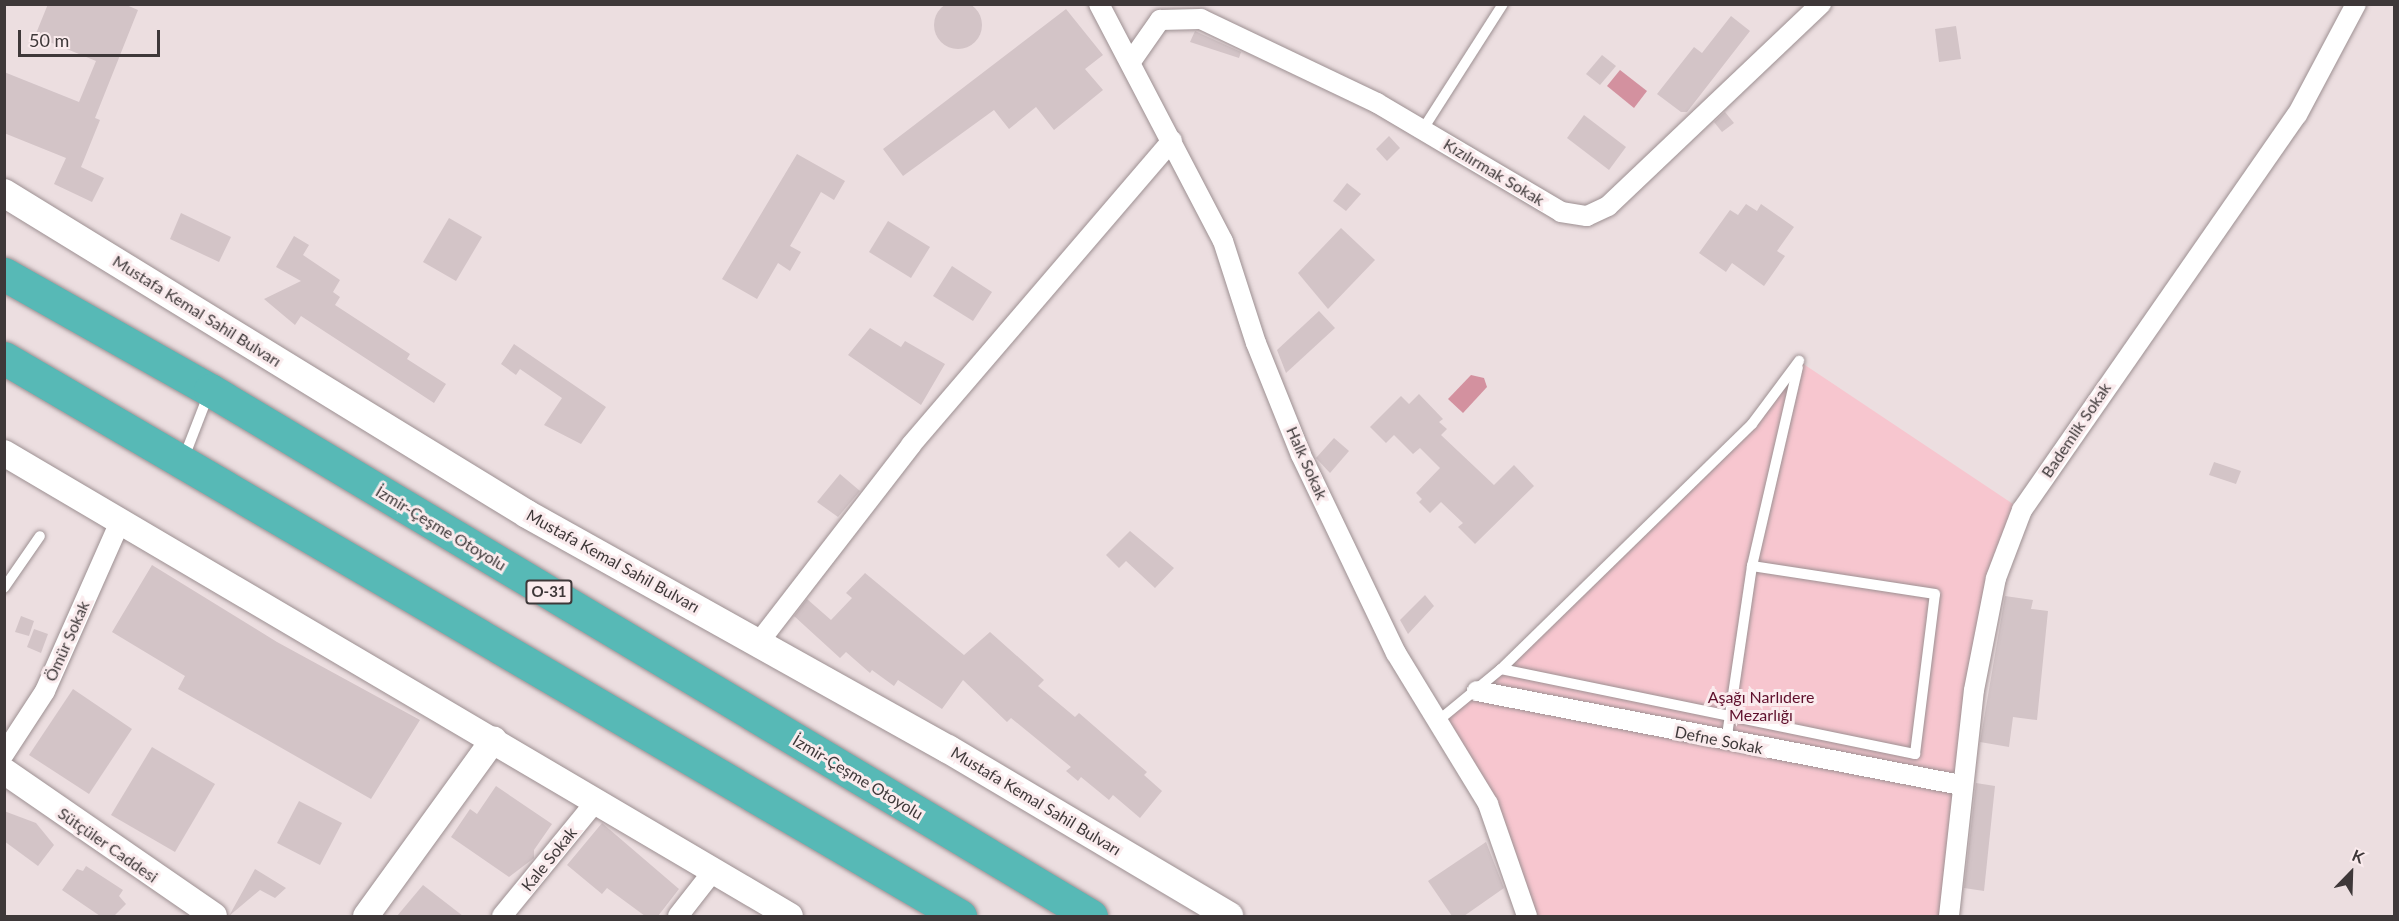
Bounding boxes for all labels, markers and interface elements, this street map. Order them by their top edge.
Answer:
scale bar [21,18,164,56]
text: 50 m [29,29,69,51]
street label: Kızılırmak Sokak [1440,134,1548,210]
street label: Mustafa Kemal Sahil Bulvarı [109,251,285,371]
street label: Bademlik Sokak [2037,379,2115,481]
street label: Halk Sokak [1282,424,1332,502]
street label: İzmir-Çeşme Otoyolu [372,481,510,575]
street label: Mustafa Kemal Sahil Bulvarı [523,505,703,617]
road number: O-31 [525,580,573,604]
street label: Ömür Sokak [41,598,93,684]
park label: Aşağı Narlıdere Mezarlığı [1708,687,1814,725]
street label: Defne Sokak [1673,722,1765,758]
street label: İzmir-Çeşme Otoyolu [789,730,927,824]
street label: Mustafa Kemal Sahil Bulvarı [948,743,1124,859]
street label: Sütçüler Caddesi [54,803,162,887]
street label: Kale Sokak [517,823,581,895]
north arrow [2321,843,2381,903]
text: K [2349,845,2367,867]

